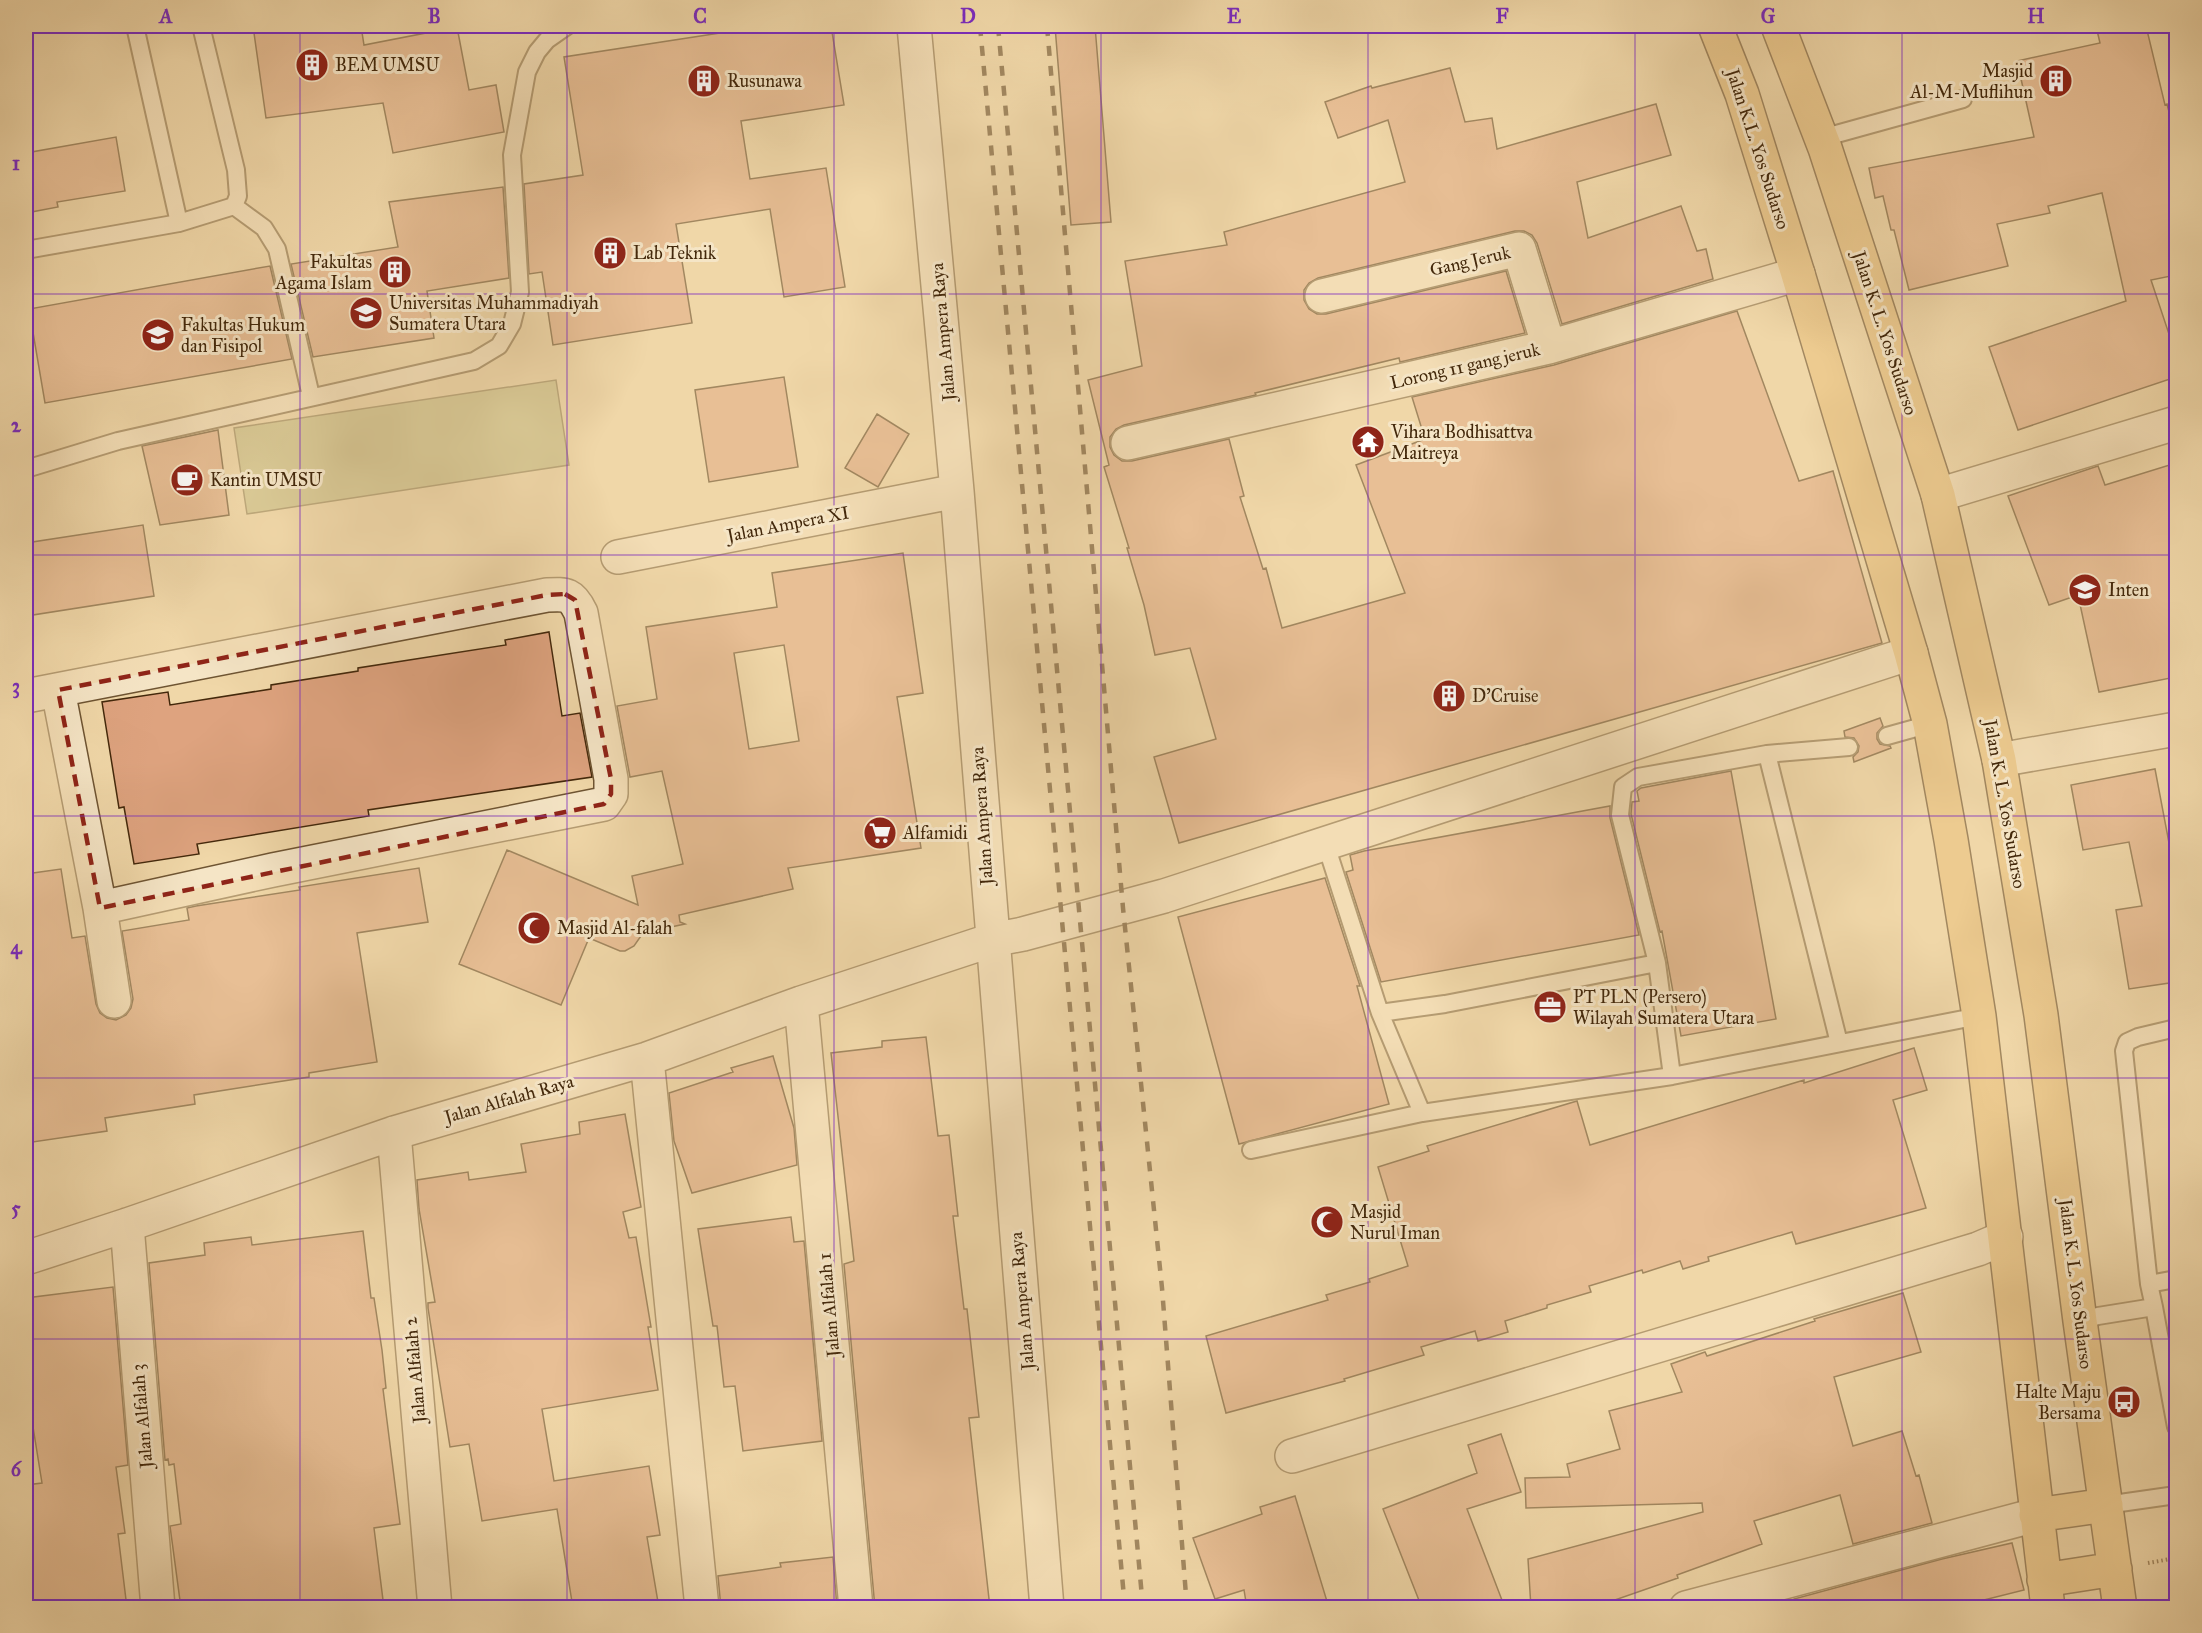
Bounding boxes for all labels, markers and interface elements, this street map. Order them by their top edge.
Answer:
text: A [157,4,173,28]
text: B [427,4,441,28]
text: C [693,4,707,28]
text: D [960,4,976,28]
text: E [1227,4,1242,28]
text: F [1495,4,1509,28]
text: G [1761,4,1776,28]
text: H [2027,4,2045,28]
building icon: BEM UMSU [294,47,330,83]
place label: BEM UMSU [335,54,440,76]
place label: Masjid Al-M-Muflihun [1909,60,2033,103]
building icon: Rusunawa [686,63,722,99]
building icon: Masjid Al-M-Muflihun [2038,63,2074,99]
street label: Jalan K.L. Yos Sudarso [1720,64,1794,232]
place label: Rusunawa [727,70,802,92]
text: 1 [12,151,20,175]
building icon: Lab Teknik [592,235,628,271]
street label: Gang Jeruk [1428,241,1513,282]
place label: Lab Teknik [633,242,717,264]
street label: Jalan K. L. Yos Sudarso [1847,246,1922,418]
place label: Fakultas Agama Islam [275,251,372,295]
building icon: Fakultas Agama Islam [377,254,413,290]
street label: Jalan Ampera Raya [926,262,961,404]
place label: Universitas Muhammadiyah Sumatera Utara [389,292,599,335]
school or university icon: Universitas Muhammadiyah Sumatera Utara [348,295,384,331]
place label: Fakultas Hukum dan Fisipol [181,314,305,357]
school or university icon: Fakultas Hukum dan Fisipol [140,317,176,353]
street label: Lorong 11 gang jeruk [1388,338,1543,395]
text: 2 [11,413,22,437]
place label: Vihara Bodhisattva Maitreya [1390,421,1533,464]
temple icon: Vihara Bodhisattva Maitreya [1350,424,1386,460]
cafe icon: Kantin UMSU [169,462,205,498]
place label: Kantin UMSU [210,469,323,491]
street label: Jalan Ampera XI [723,501,852,548]
school or university icon: Inten [2067,572,2103,608]
place label: Inten [2108,579,2149,601]
text: 3 [12,674,20,699]
building icon: D'Cruise [1431,678,1467,714]
place label: D'Cruise [1472,685,1538,707]
street label: Jalan K. L. Yos Sudarso [1978,716,2031,890]
street label: Jalan Ampera Raya [966,746,999,888]
supermarket icon: Alfamidi [862,815,898,851]
place label: Alfamidi [902,822,968,844]
mosque icon: Masjid Al-falah [516,910,552,946]
place label: Masjid Al-falah [557,917,672,939]
text: 4 [10,935,22,960]
place label: PT PLN (Persero) Wilayah Sumatera Utara [1573,986,1754,1029]
office icon: PT PLN (Persero) Wilayah Sumatera Utara [1532,989,1568,1025]
street label: Jalan Alfalah Raya [440,1070,577,1129]
text: 5 [11,1196,21,1220]
street label: Jalan K. L. Yos Sudarso [2053,1196,2097,1370]
place label: Masjid Nurul Iman [1350,1201,1440,1244]
mosque icon: Masjid Nurul Iman [1309,1204,1345,1240]
street label: Jalan Ampera Raya [1005,1231,1040,1373]
street label: Jalan Alfalah 1 [813,1252,846,1360]
street label: Jalan Alfalah 2 [399,1316,432,1426]
street label: Jalan Alfalah 3 [126,1363,159,1471]
place label: Halte Maju Bersama [2015,1381,2101,1424]
bus stop icon: Halte Maju Bersama [2106,1384,2142,1420]
text: 6 [11,1457,23,1481]

